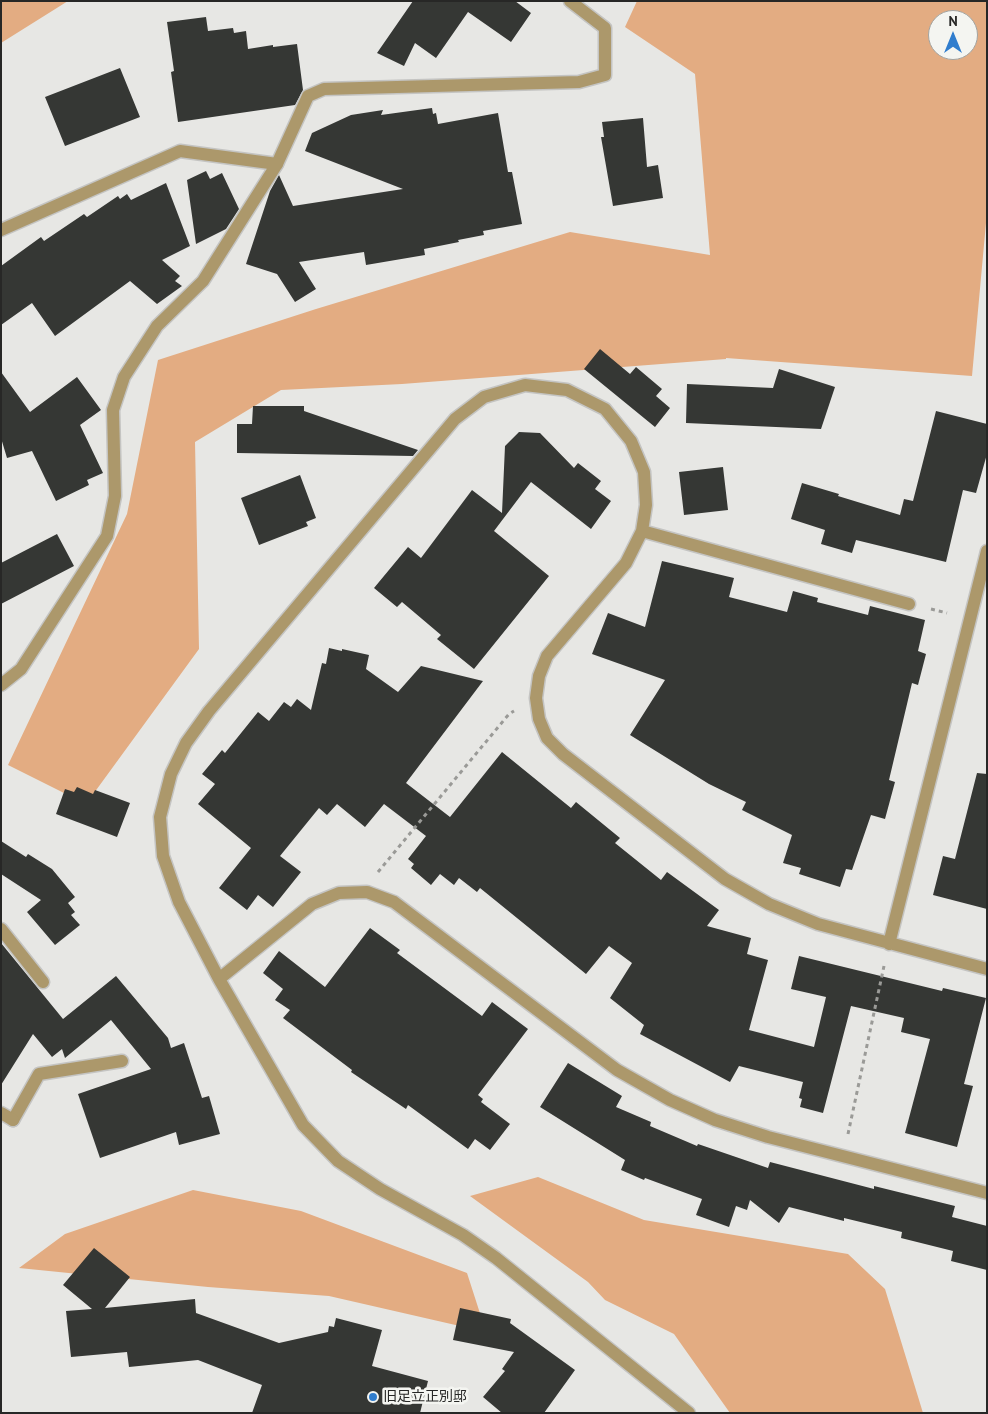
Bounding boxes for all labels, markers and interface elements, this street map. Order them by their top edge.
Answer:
north arrow [928,10,978,60]
text: N [948,12,958,30]
place label: 旧足立正別邸 [383,1389,467,1405]
marker: 旧足立正別邸 [367,1391,379,1403]

